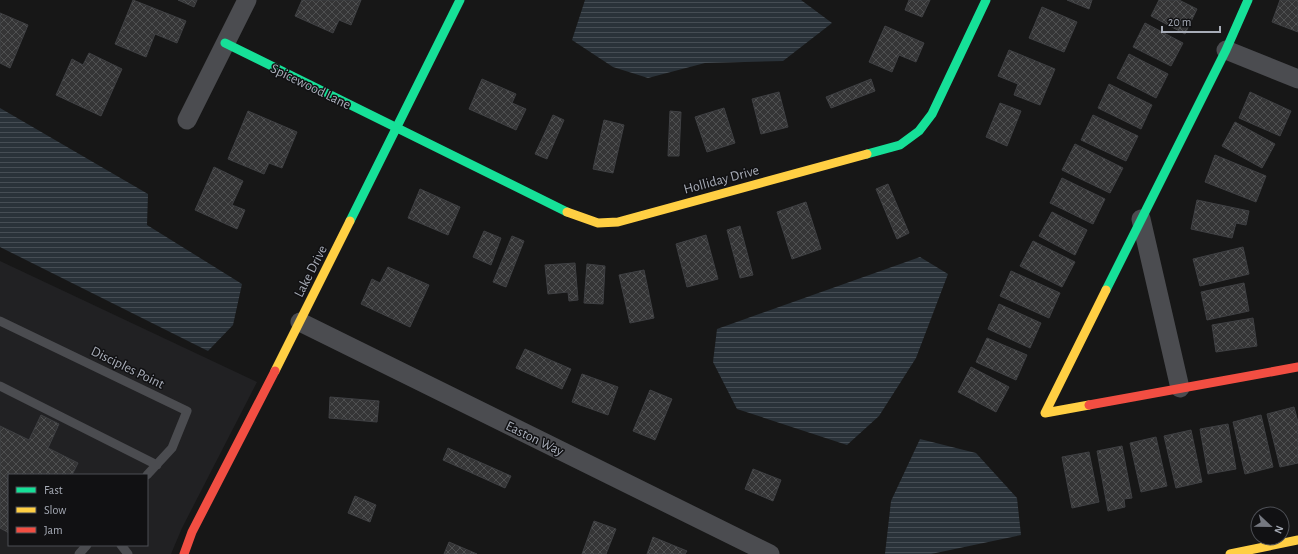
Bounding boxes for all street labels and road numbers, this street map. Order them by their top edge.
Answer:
street label: Spicewood Lane [268,61,353,112]
street label: Holliday Drive [682,163,760,197]
street label: Lake Drive [292,243,330,300]
street label: Disciples Point [89,344,167,392]
street label: Easton Way [503,419,566,459]

